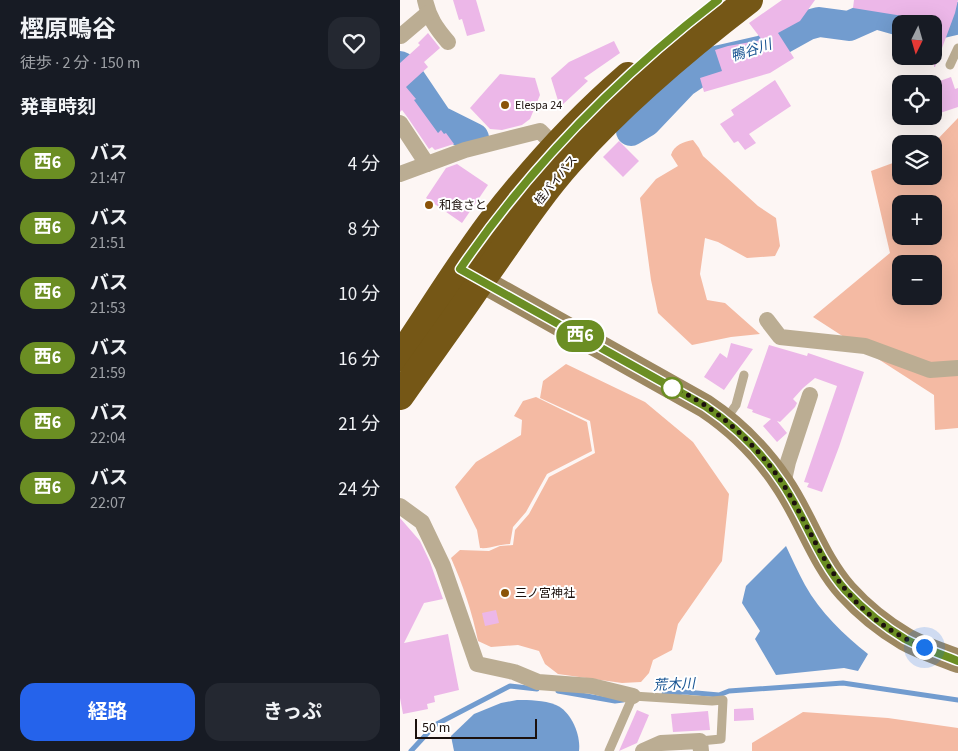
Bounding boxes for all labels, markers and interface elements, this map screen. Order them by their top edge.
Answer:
text: 樫原鴫谷 [20,12,116,47]
north arrow [892,15,942,65]
map controls [892,15,942,305]
button: heart [328,17,380,69]
water label: 鴨谷川 [728,34,776,67]
text: 徒歩 · 2 分 · 150 m [20,52,140,74]
button: locate [892,75,942,125]
text: 発車時刻 [20,94,96,121]
place label: Elespa 24 [515,97,562,114]
marker: Elespa 24 [499,99,511,111]
button: layers [892,135,942,185]
text: バス [90,140,128,167]
text: 西6 [34,150,61,175]
text: 4 分 [348,151,380,178]
street label: 桂バイパス [531,152,582,209]
text: 21:47 [90,167,126,189]
button: + [892,195,942,245]
place label: 和食さと [439,197,487,214]
marker: 和食さと [423,199,435,211]
text: バス [90,205,128,232]
text: 西6 [34,215,61,240]
text: 8 分 [348,216,380,243]
text: 21:51 [90,232,126,254]
button: − [892,255,942,305]
text: バス [90,270,128,297]
text: 西6 [34,280,61,305]
text: 10 分 [338,281,380,308]
text: 21:53 [90,297,126,319]
line badge: 西6 [558,320,602,352]
text: 西6 [566,323,594,348]
text: バス [90,335,128,362]
text: 西6 [34,345,61,370]
text: 16 分 [338,346,380,373]
text: 21:59 [90,362,126,384]
unlabelled marker [661,377,683,399]
text: バス [90,400,128,427]
text: 西6 [34,410,61,435]
text: 21 分 [338,411,380,438]
text: 22:04 [90,427,126,449]
text: バス [90,465,128,492]
text: 西6 [34,475,61,500]
text: 24 分 [338,476,380,503]
text: 22:07 [90,492,126,514]
place label: 三ノ宮神社 [515,585,575,602]
marker: 三ノ宮神社 [499,587,511,599]
your location [912,635,937,660]
water label: 荒木川 [653,674,698,696]
button: 経路 [20,683,195,741]
button: きっぷ [205,683,380,741]
scale bar [415,716,538,739]
text: 50 m [422,718,450,738]

